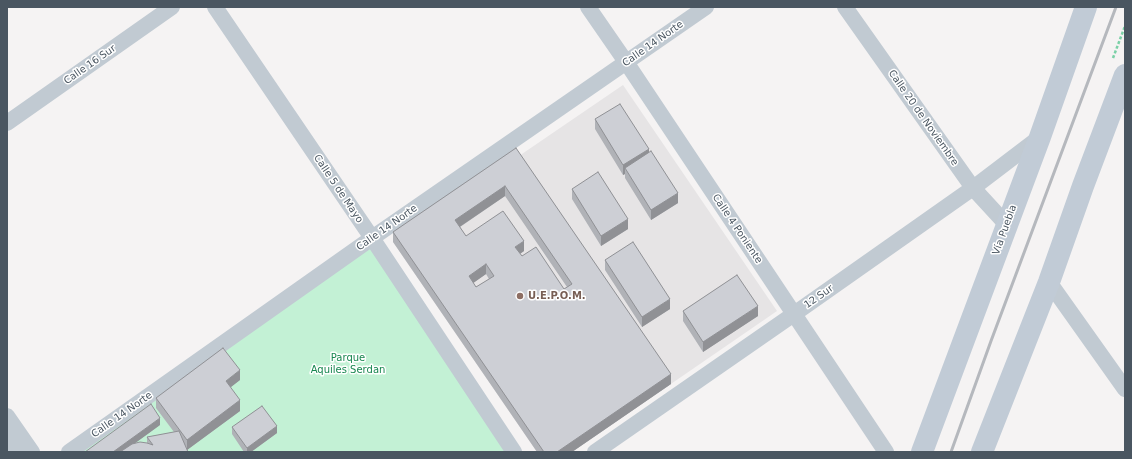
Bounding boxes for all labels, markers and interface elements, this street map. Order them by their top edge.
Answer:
street label: Calle 14 Norte [620,19,686,69]
street label: Calle 16 Sur [62,43,118,87]
street label: Calle 20 de Noviembre [885,68,961,168]
street label: Calle 5 de Mayo [311,152,365,226]
street label: Calle 4 Poniente [709,192,765,266]
street label: Calle 14 Norte [354,203,420,253]
street label: Vía Puebla [990,203,1020,257]
street label: 12 Sur [802,283,836,311]
place label: U.E.P.O.M. [528,290,586,302]
marker: U.E.P.O.M. [515,291,525,301]
park label: Parque Aquiles Serdan [311,352,385,376]
street label: Calle 14 Norte [89,390,155,440]

